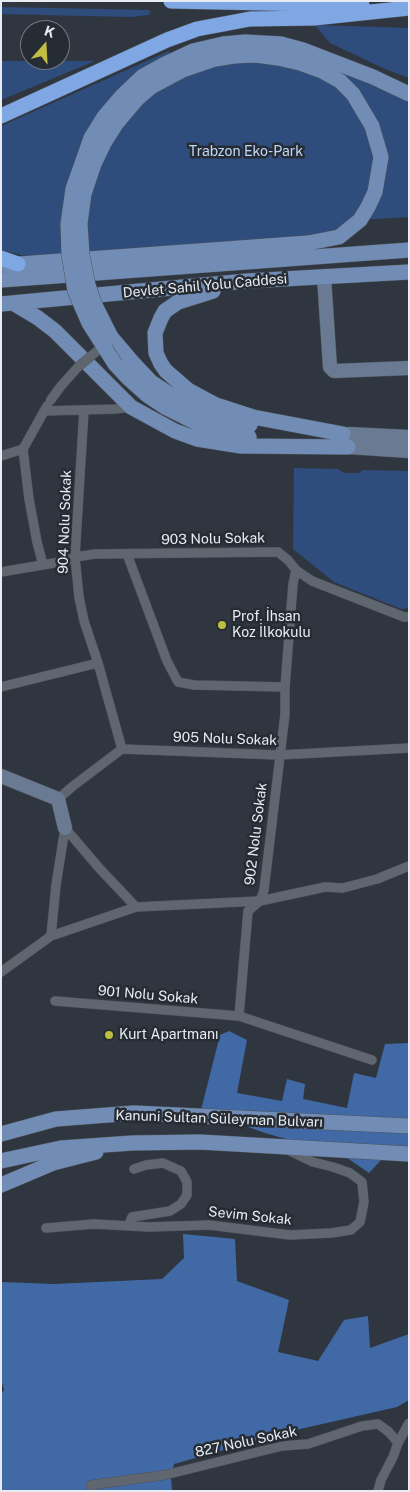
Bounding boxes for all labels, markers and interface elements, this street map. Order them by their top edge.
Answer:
north arrow [20,20,70,70]
text: K [42,23,57,41]
park label: Trabzon Eko-Park [189,144,303,160]
street label: Devlet Sahil Yolu Caddesi [122,270,288,302]
street label: 904 Nolu Sokak [55,470,75,574]
street label: 903 Nolu Sokak [161,530,265,548]
place label: Prof. İhsan Koz İlkokulu [232,609,311,642]
marker: Prof. İhsan Koz İlkokulu [216,619,228,631]
street label: 905 Nolu Sokak [173,729,277,749]
street label: 902 Nolu Sokak [241,782,271,886]
street label: 901 Nolu Sokak [97,982,199,1008]
place label: Kurt Apartmanı [119,1027,218,1043]
marker: Kurt Apartmanı [103,1029,115,1041]
street label: Kanuni Sultan Süleyman Bulvarı [115,1107,323,1131]
street label: Sevim Sokak [207,1203,293,1229]
street label: 827 Nolu Sokak [194,1423,298,1461]

